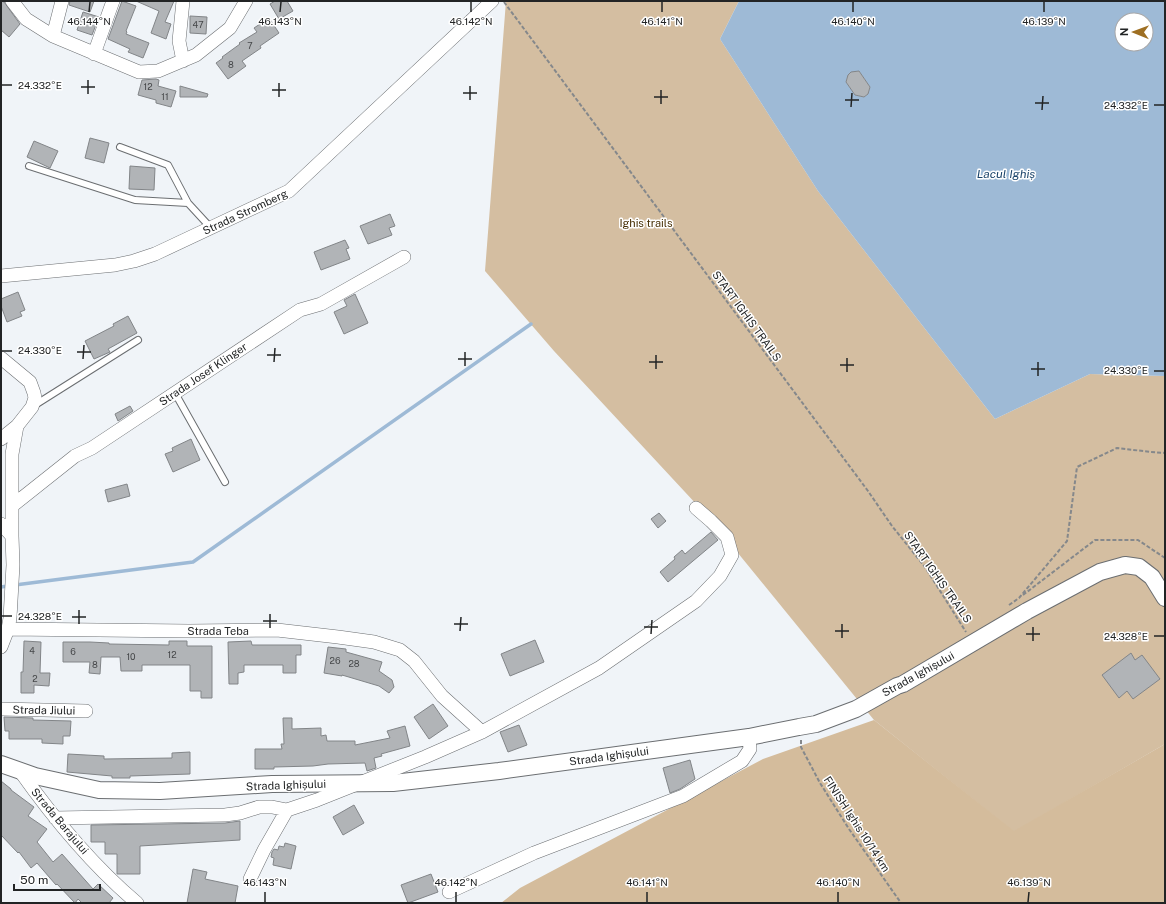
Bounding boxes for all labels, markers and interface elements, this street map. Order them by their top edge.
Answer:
north arrow [1114,12,1154,52]
text: 46.144°N [67,15,111,27]
text: 46.143°N [258,15,302,27]
text: 46.142°N [449,15,493,27]
text: 46.141°N [641,15,683,27]
text: 46.140°N [831,15,875,27]
text: 46.139°N [1022,15,1066,27]
house number: 47 [192,19,204,30]
text: N [1118,27,1130,36]
house number: 7 [247,40,253,51]
house number: 8 [228,59,234,70]
text: 24.332°E [18,79,62,91]
house number: 12 [143,81,153,92]
house number: 11 [161,91,169,102]
text: 24.332°E [1104,99,1148,111]
water label: Lacul Ighiș [977,167,1035,181]
street label: Strada Stromberg [201,187,289,237]
park label: Ighis trails [619,217,673,229]
street label: START IGHIS TRAILS [710,269,784,363]
street label: Strada Josef Klinger [157,340,249,408]
text: 24.330°E [18,344,62,356]
text: 24.330°E [1104,364,1148,376]
street label: START IGHIS TRAILS [902,529,974,625]
text: 24.328°E [18,610,62,622]
street label: Strada Teba [187,625,249,637]
text: 24.328°E [1104,630,1148,642]
house number: 4 [29,645,35,656]
house number: 6 [70,646,76,657]
house number: 12 [167,649,177,660]
street label: Strada Ighișului [880,649,956,699]
house number: 10 [126,651,136,662]
house number: 26 [330,655,341,666]
house number: 28 [348,658,360,669]
house number: 8 [92,659,98,670]
house number: 2 [32,673,38,684]
street label: Strada Jiului [13,703,75,717]
street label: Strada Ighișului [568,744,650,768]
street label: FINISH Ighis 10/14 km [822,774,892,874]
street label: Strada Ighișului [246,778,326,792]
street label: Strada Barajului [29,786,91,856]
scale bar [14,866,100,892]
text: 50 m [20,873,48,887]
text: 46.143°N [243,876,287,888]
text: 46.142°N [434,876,478,888]
text: 46.141°N [626,876,668,888]
text: 46.140°N [816,876,860,888]
text: 46.139°N [1007,876,1051,888]

